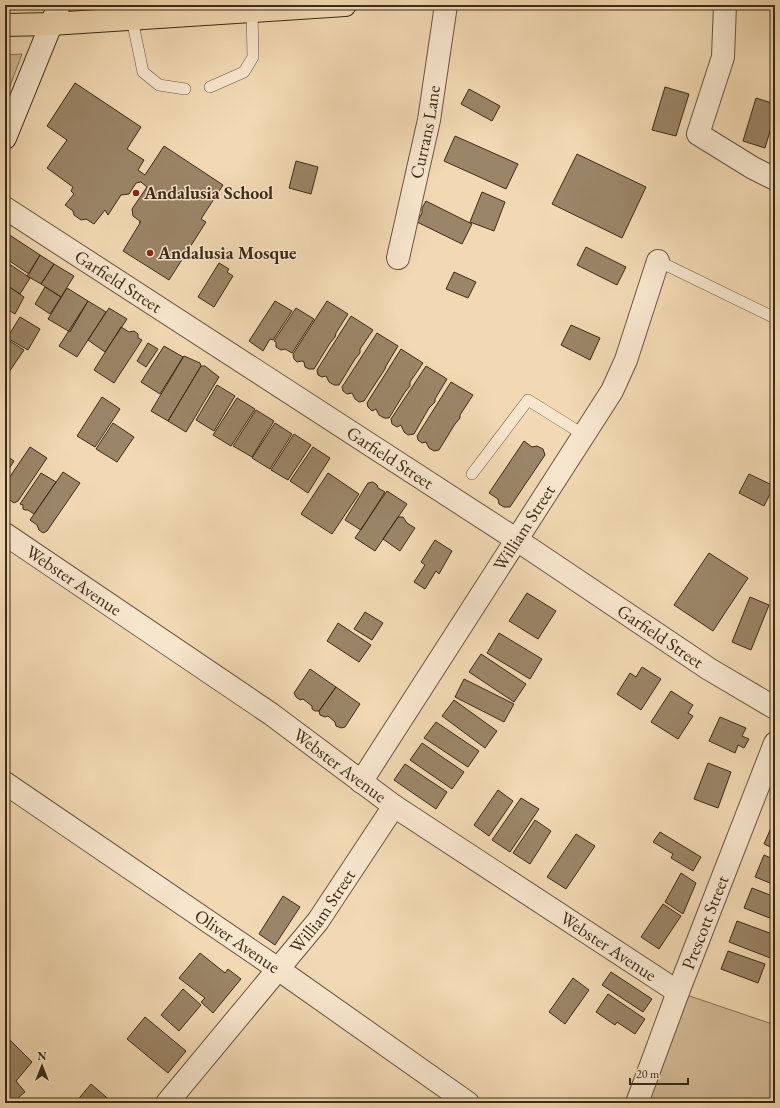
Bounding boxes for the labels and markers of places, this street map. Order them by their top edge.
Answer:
place label: Andalusia School [143,181,273,204]
marker: Andalusia School [131,188,141,198]
place label: Andalusia Mosque [157,241,297,264]
marker: Andalusia Mosque [145,248,155,258]

